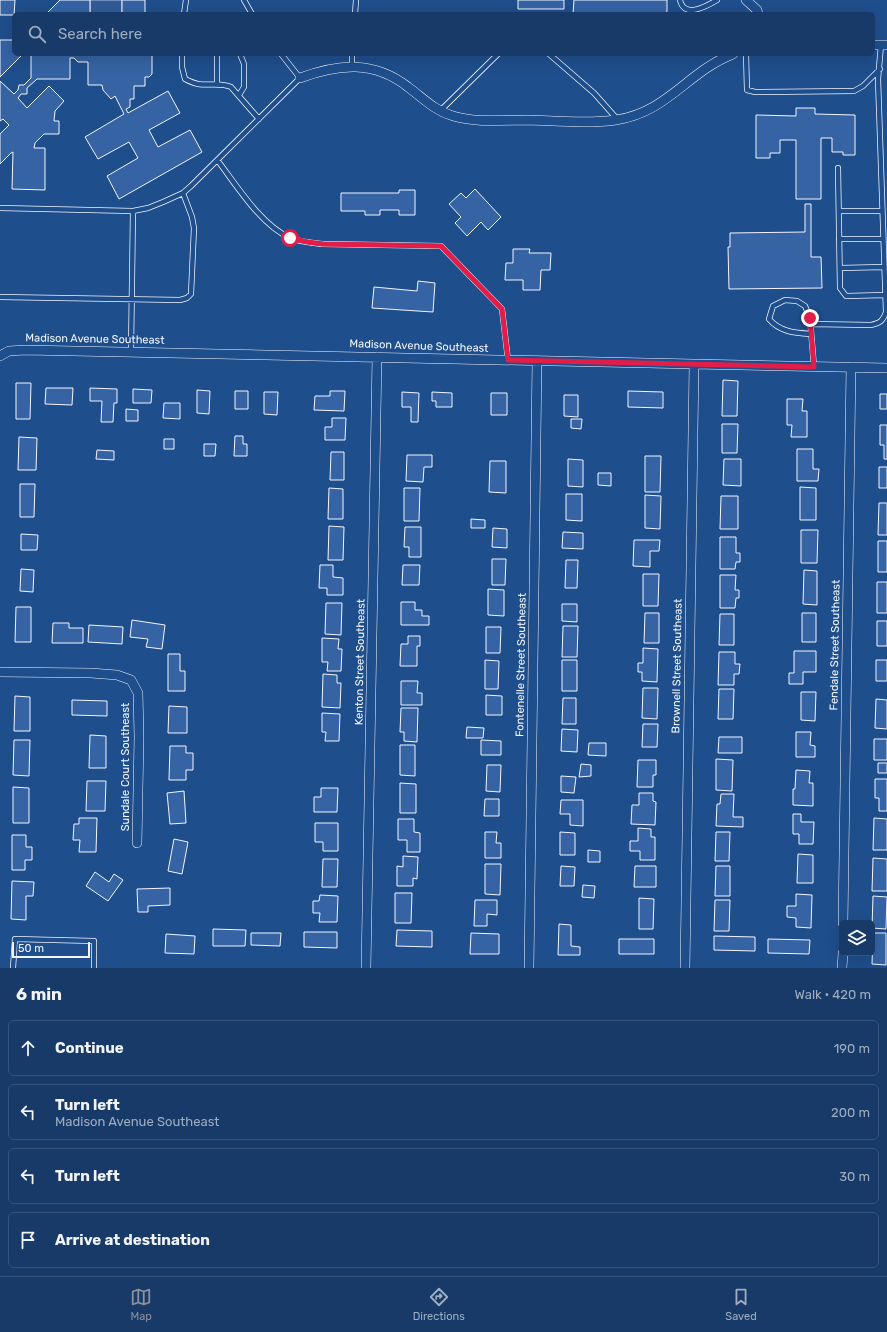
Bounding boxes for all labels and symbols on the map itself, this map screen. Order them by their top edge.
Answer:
route start [281,229,299,247]
route end [801,309,819,327]
street label: Madison Avenue Southeast [25,331,165,347]
street label: Madison Avenue Southeast [349,337,489,355]
street label: Fendale Street Southeast [827,579,843,710]
street label: Fontenelle Street Southeast [513,592,529,737]
street label: Kenton Street Southeast [352,598,368,725]
street label: Brownell Street Southeast [669,598,685,733]
street label: Sundale Court Southeast [119,702,132,831]
scale bar [12,940,90,959]

